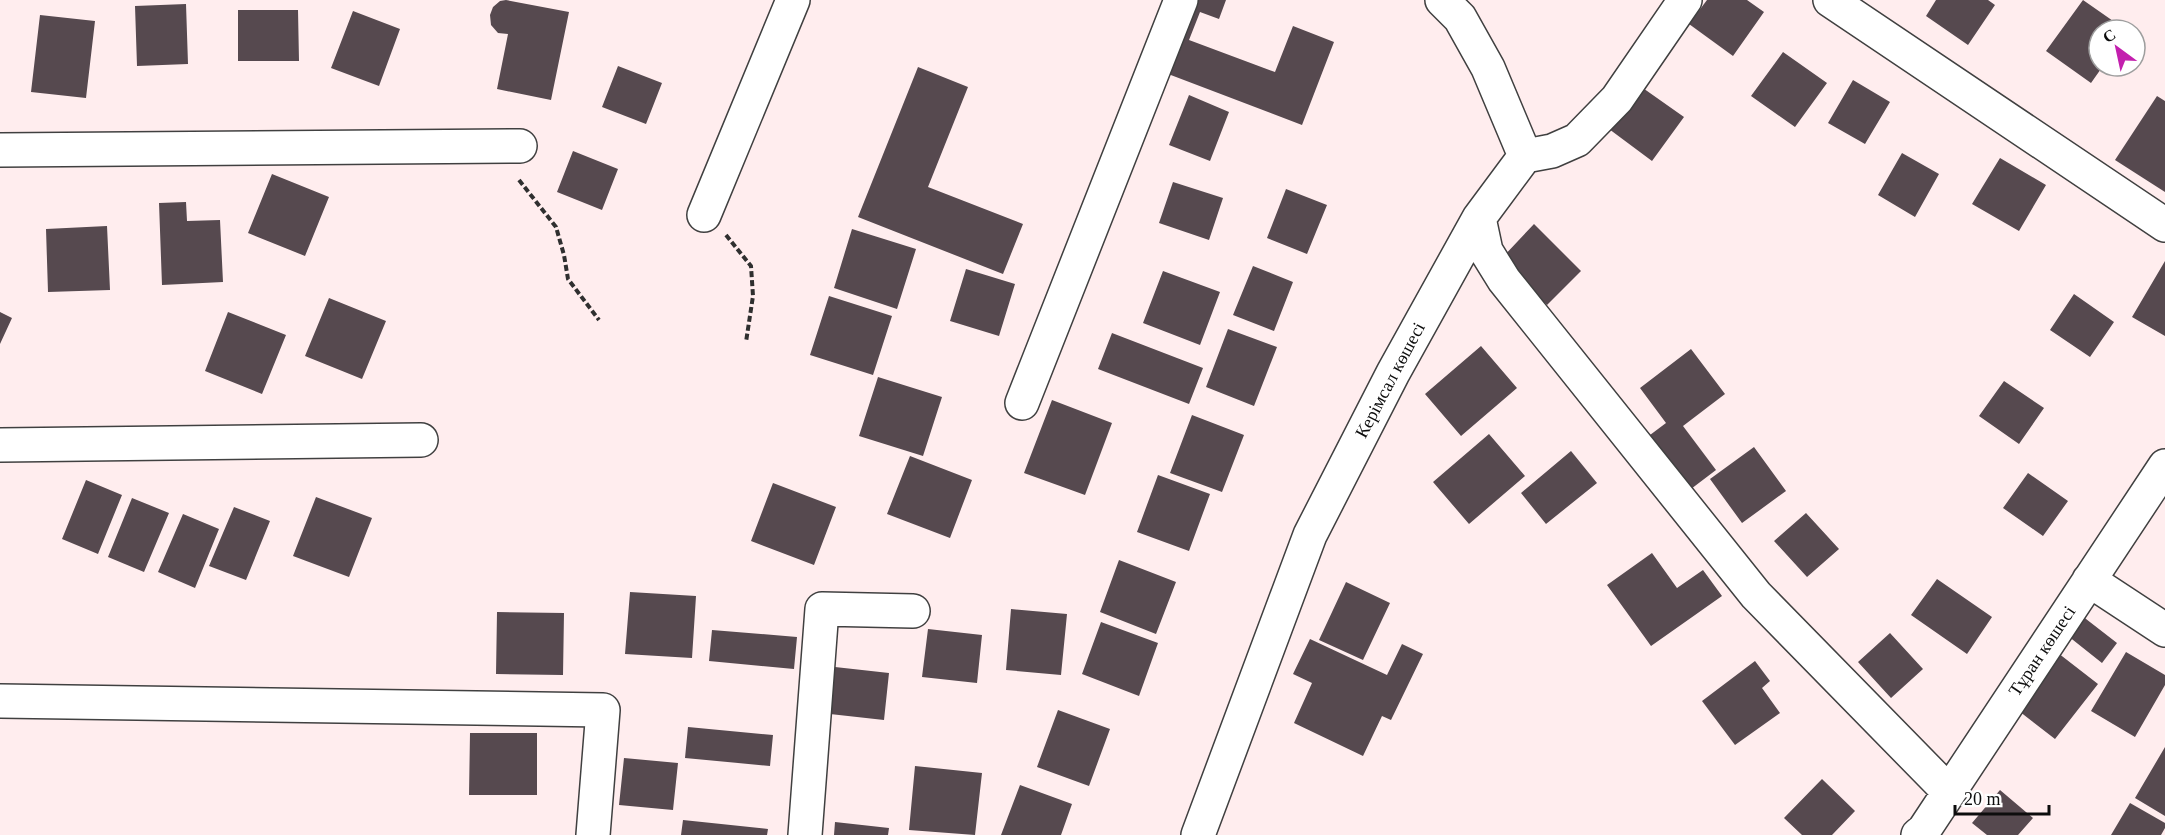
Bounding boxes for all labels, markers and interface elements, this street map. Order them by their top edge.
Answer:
north arrow [2087,18,2147,78]
text: С [2100,26,2119,46]
street label: Керімсал көшесі [1351,319,1429,441]
street label: Тұран көшесі [2005,602,2079,700]
scale bar [1955,778,2050,816]
text: 20 m [1964,789,2001,809]

